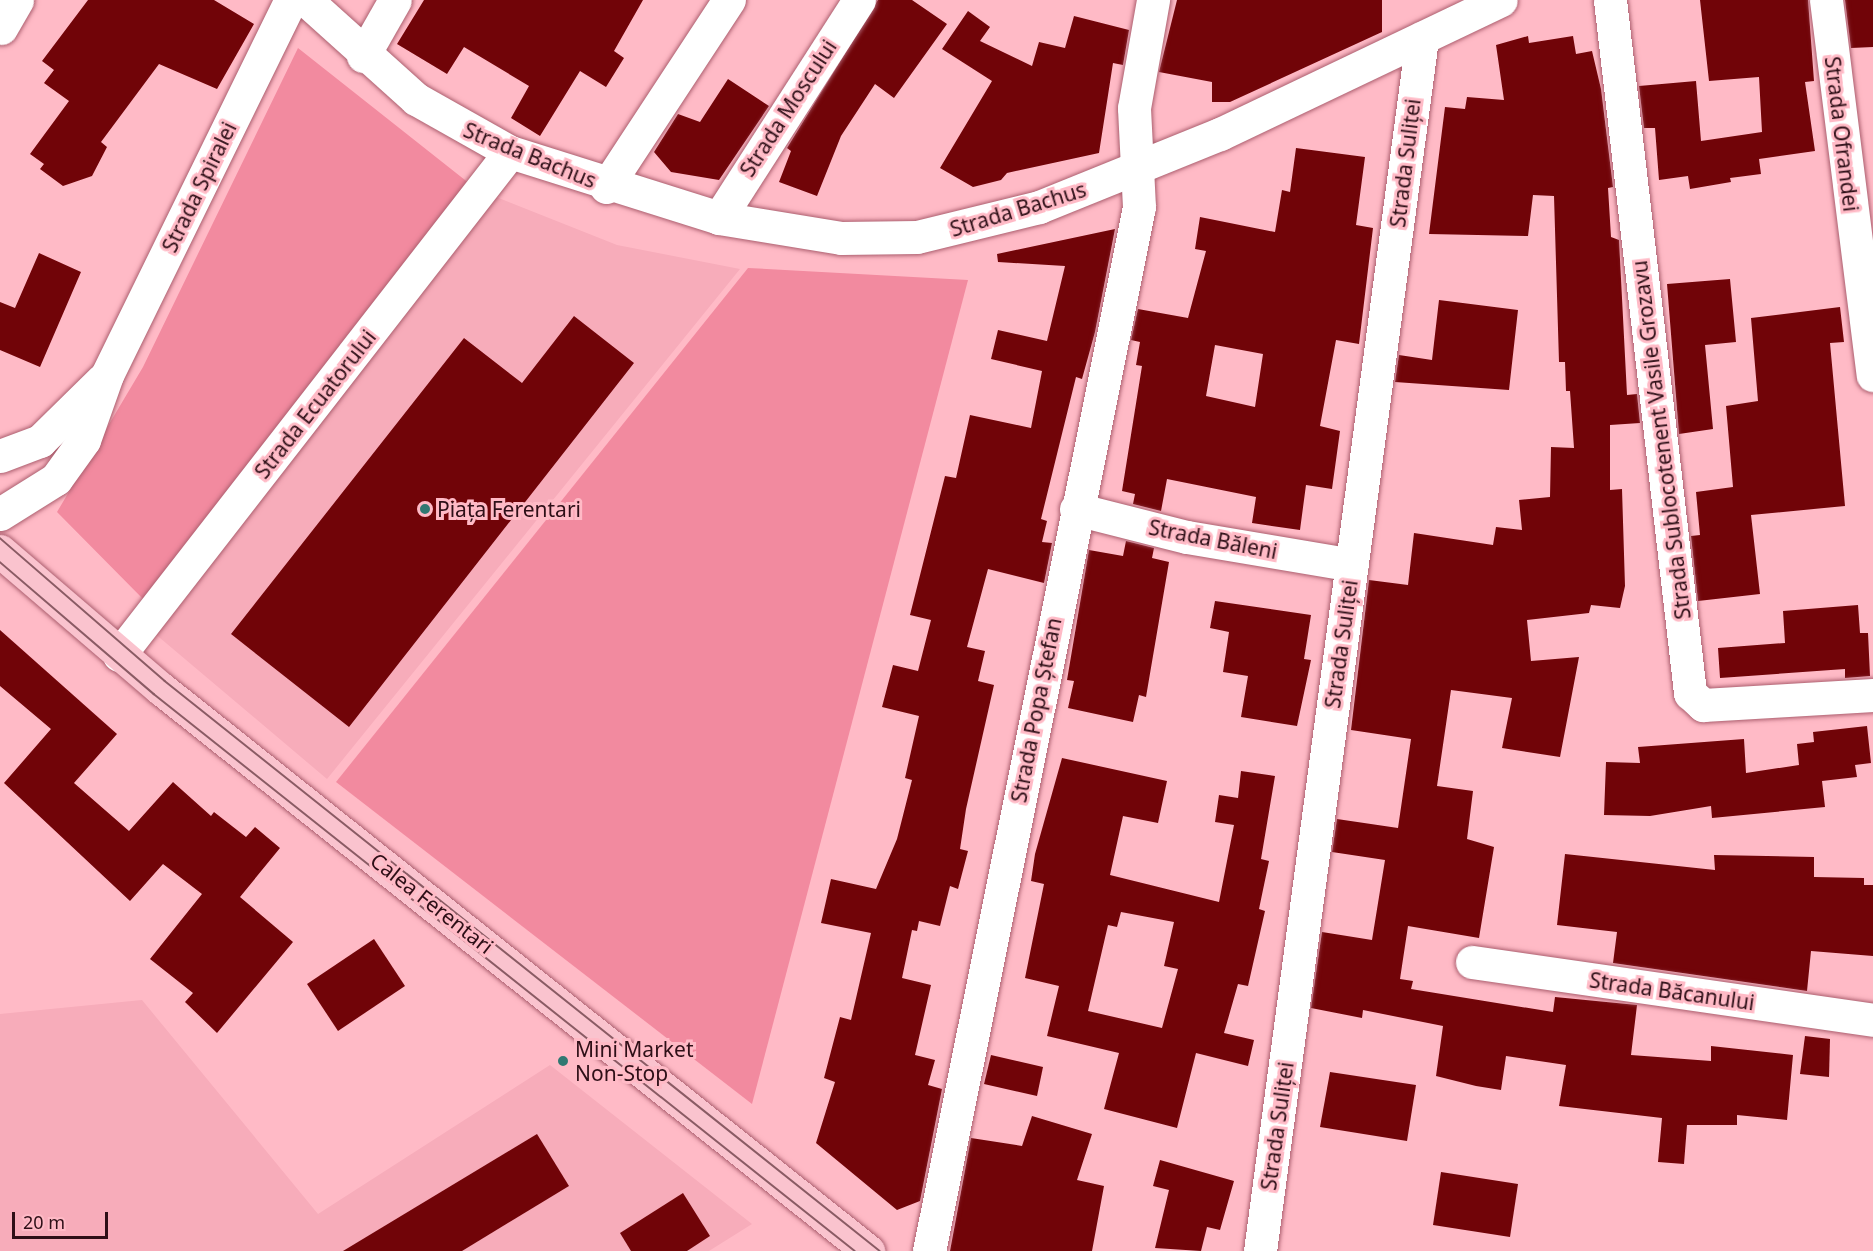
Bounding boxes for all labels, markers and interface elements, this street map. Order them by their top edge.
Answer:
street label: Strada Moscului [734,35,842,181]
street label: Strada Ofrandei [1820,55,1864,213]
street label: Strada Suliței [1385,97,1425,229]
street label: Strada Bachus [460,117,600,193]
street label: Strada Spiralei [157,118,241,256]
street label: Strada Bachus [947,176,1089,242]
street label: Strada Sublocotenent Vasile Grozavu [1626,259,1696,621]
street label: Strada Ecuatorului [249,325,381,483]
place label: Piața Ferentari [437,496,581,522]
marker: Piața Ferentari [418,502,432,516]
street label: Strada Băleni [1147,514,1279,564]
street label: Strada Suliței [1320,578,1362,710]
street label: Strada Popa Ștefan [1006,615,1066,805]
street label: Calea Ferentari [366,847,498,959]
street label: Strada Băcanului [1588,967,1756,1015]
place label: Mini Market Non-Stop [575,1036,693,1086]
marker: Mini Market Non-Stop [556,1054,570,1068]
street label: Strada Suliței [1256,1060,1298,1192]
scale bar [15,1200,111,1238]
text: 20 m [23,1210,65,1234]

